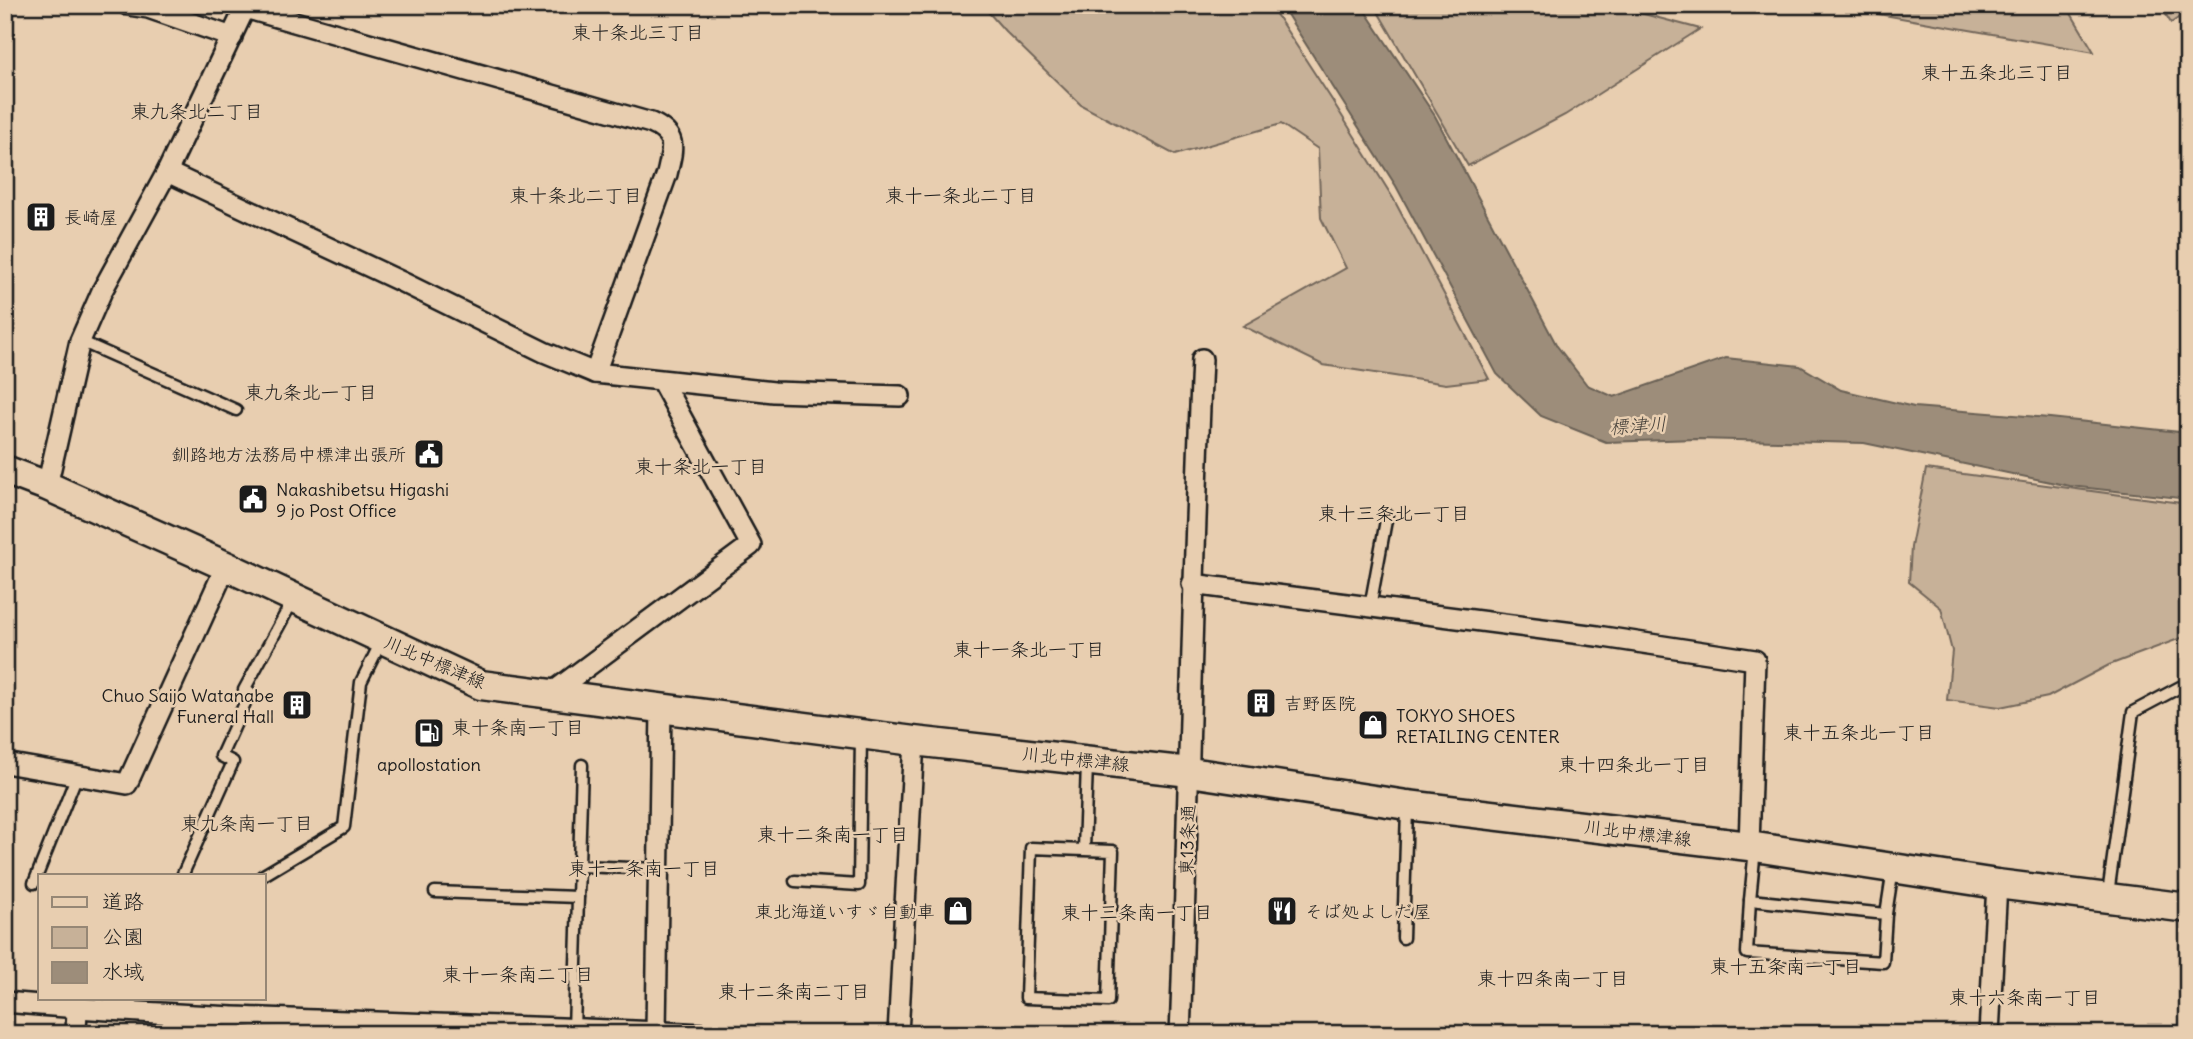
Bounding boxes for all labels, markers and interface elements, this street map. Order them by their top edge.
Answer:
district label: 東十条北三丁目 [571,20,705,44]
district label: 東十五条北三丁目 [1921,60,2073,84]
district label: 東九条北二丁目 [130,99,264,123]
district label: 東十条北二丁目 [509,183,643,207]
district label: 東十一条北二丁目 [885,183,1037,207]
building icon: 長崎屋 [24,200,58,234]
place label: 長崎屋 [64,206,118,229]
district label: 東九条北一丁目 [244,380,378,404]
water label: 標津川 [1609,411,1667,439]
public building icon: 釧路地方法務局中標津出張所 [412,437,446,471]
place label: 釧路地方法務局中標津出張所 [172,443,406,466]
district label: 東十条北一丁目 [634,454,768,478]
place label: Nakashibetsu Higashi 9 jo Post Office [276,478,449,522]
public building icon: Nakashibetsu Higashi 9 jo Post Office [236,482,270,516]
district label: 東十三条北一丁目 [1318,501,1470,525]
street label: 川北中標津線 [381,630,489,694]
district label: 東十一条北一丁目 [953,637,1105,661]
place label: Chuo Saijo Watanabe Funeral Hall [102,684,274,728]
building icon: 吉野医院 [1244,686,1278,720]
building icon: Chuo Saijo Watanabe Funeral Hall [280,688,314,722]
place label: 吉野医院 [1284,692,1356,715]
place label: TOKYO SHOES RETAILING CENTER [1396,704,1560,748]
shop icon: TOKYO SHOES RETAILING CENTER [1356,708,1390,742]
district label: 東十条南一丁目 [451,715,585,739]
fuel station icon: apollostation [412,716,446,750]
district label: 東十五条北一丁目 [1783,720,1935,744]
street label: 川北中標津線 [1021,742,1131,776]
district label: 東十四条北一丁目 [1558,752,1710,776]
place label: apollostation [377,753,481,776]
street label: 東13条通 [1174,804,1200,876]
district label: 東九条南一丁目 [180,811,314,835]
street label: 川北中標津線 [1583,815,1693,851]
district label: 東十二条南一丁目 [757,822,909,846]
district label: 東十一条南一丁目 [568,856,720,880]
legend [38,874,266,1000]
text: 道路 [102,888,144,915]
shop icon: 東北海道いすゞ自動車 [941,894,975,928]
restaurant icon: そば処よしだ屋 [1265,894,1299,928]
place label: 東北海道いすゞ自動車 [755,900,935,923]
district label: 東十三条南一丁目 [1061,900,1213,924]
place label: そば処よしだ屋 [1305,900,1431,923]
text: 公園 [102,923,144,950]
district label: 東十五条南一丁目 [1710,954,1862,978]
text: 水域 [102,958,144,985]
district label: 東十一条南二丁目 [442,962,594,986]
district label: 東十四条南一丁目 [1477,966,1629,990]
district label: 東十二条南二丁目 [718,979,870,1003]
district label: 東十六条南一丁目 [1949,985,2101,1009]

